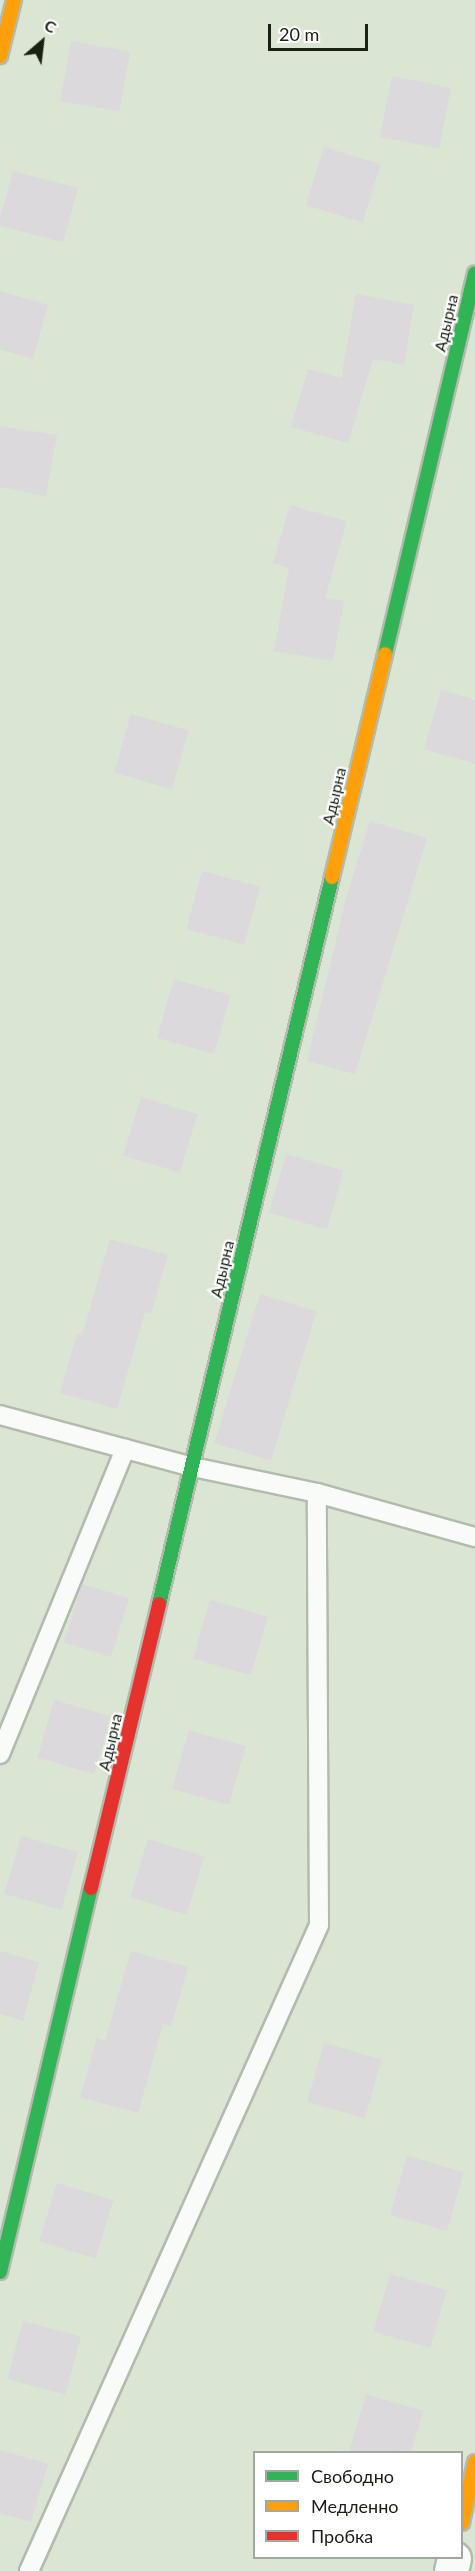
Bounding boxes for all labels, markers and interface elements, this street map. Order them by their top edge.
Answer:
north arrow [12,12,72,72]
scale bar [271,12,372,50]
text: С [42,15,60,37]
text: 20 m [279,23,319,45]
street label: Адырна [430,292,462,354]
street label: Адырна [318,765,350,827]
street label: Адырна [206,1238,238,1300]
street label: Адырна [94,1711,126,1773]
legend [253,2451,463,2559]
text: Свободно [311,2465,394,2487]
text: Медленно [311,2495,399,2517]
text: Пробка [311,2525,373,2547]

